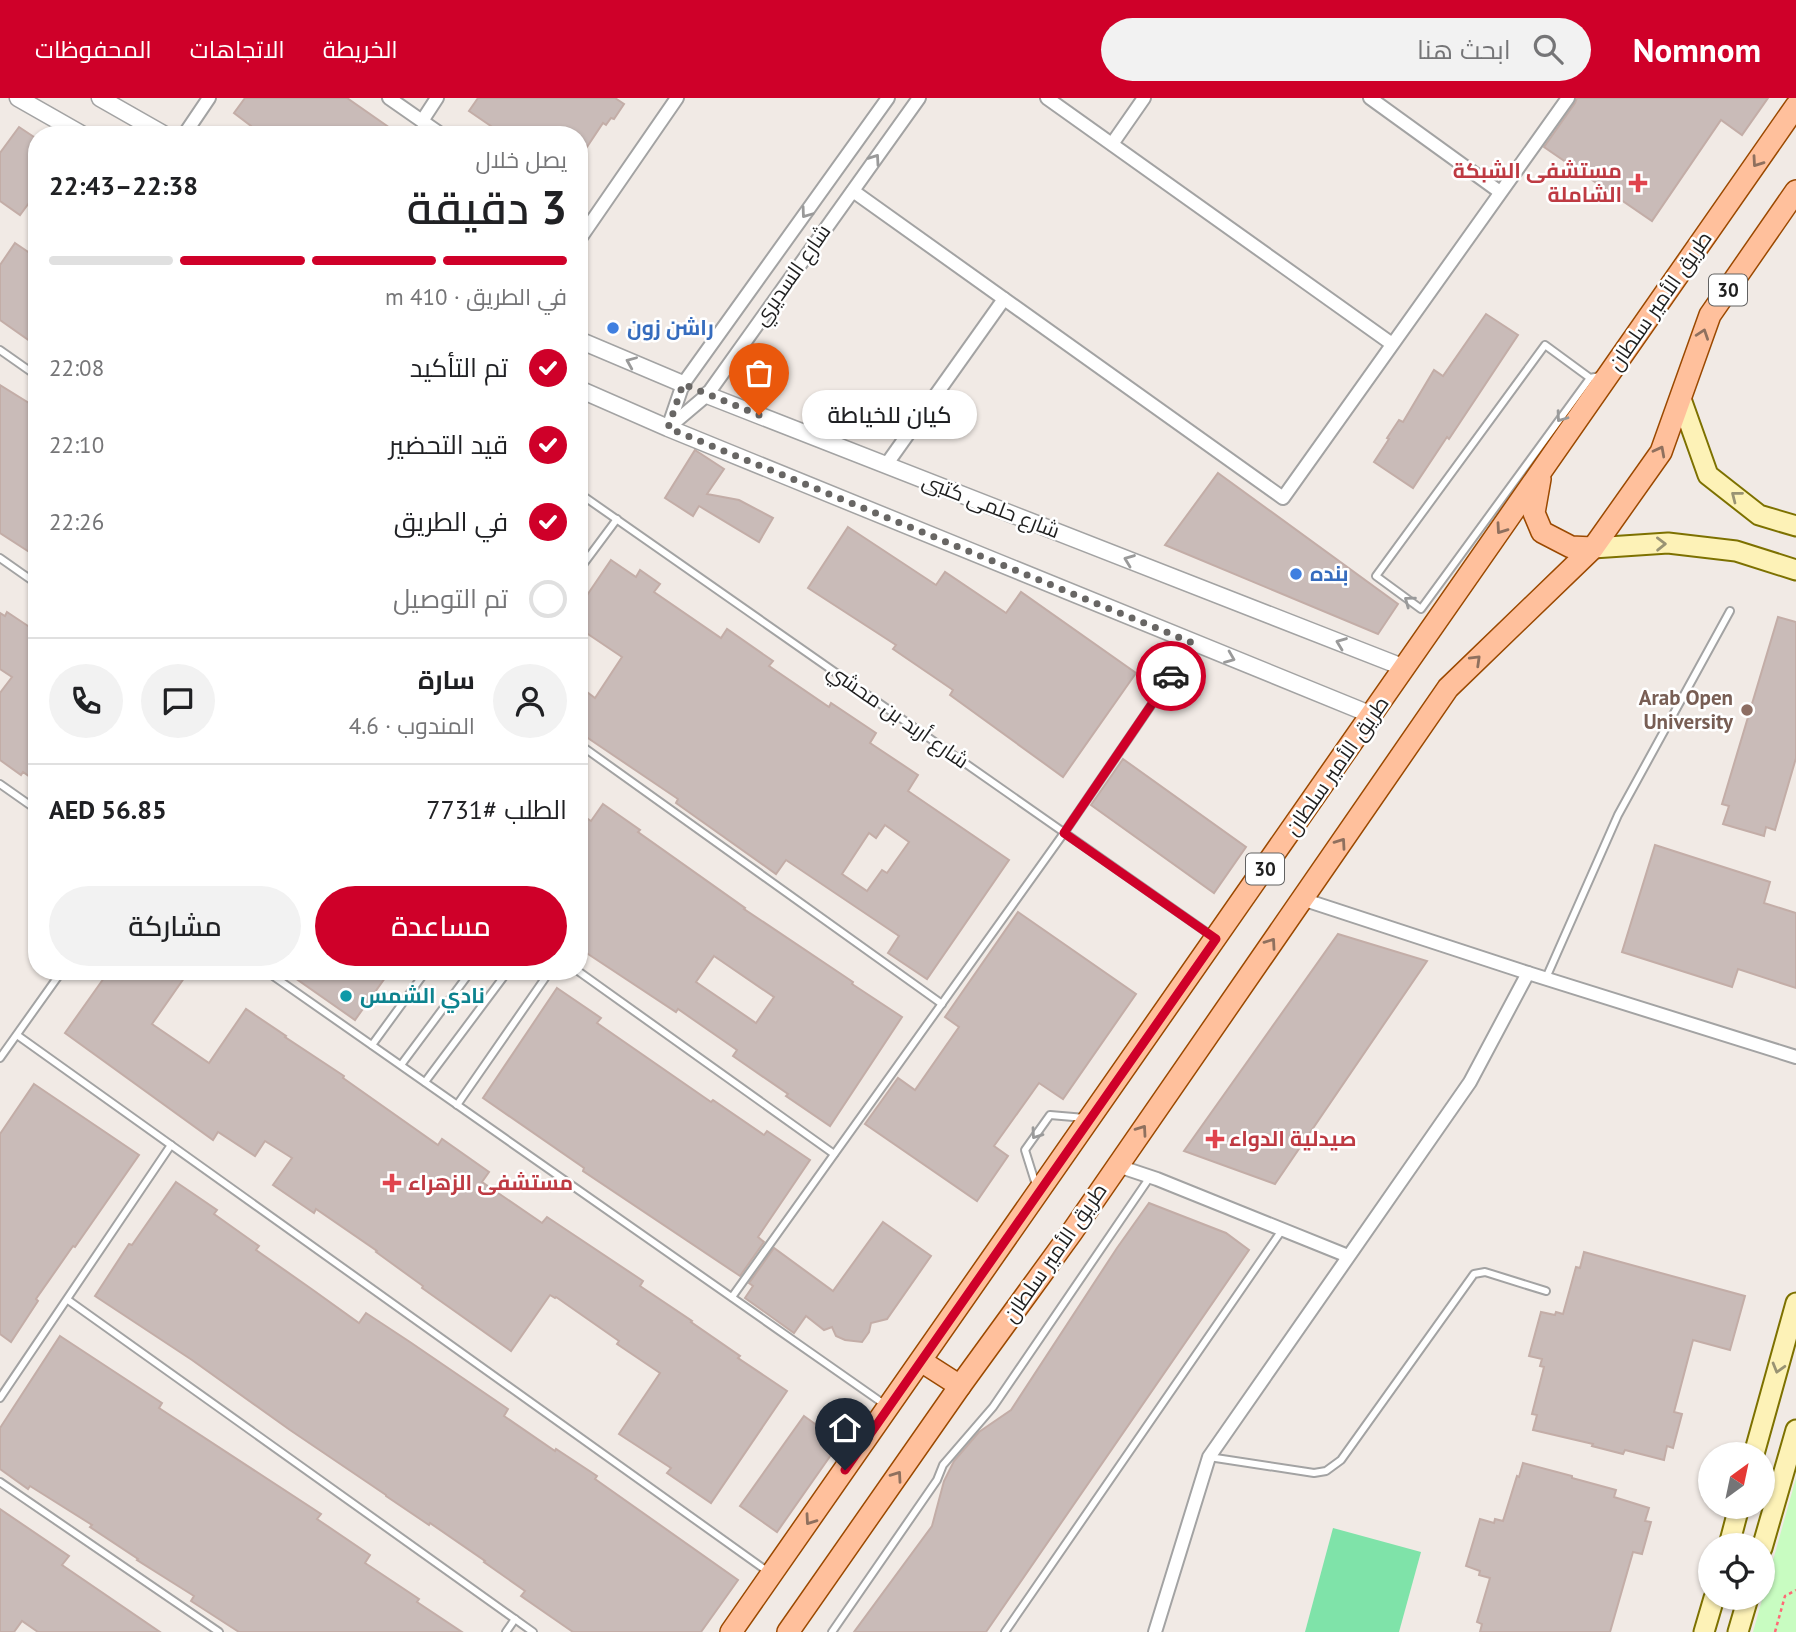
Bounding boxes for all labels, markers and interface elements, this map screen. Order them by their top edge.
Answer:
search box [1101,18,1591,81]
text: Nomnom [1633,28,1761,71]
icon: search [1529,30,1567,68]
text: ابحث هنا [1417,33,1511,66]
text: المحفوظات [35,34,152,65]
text: الاتجاهات [190,34,285,65]
text: الخريطة [323,34,398,65]
text: يصل خلال [476,145,567,174]
one-way arrow [867,154,879,167]
one-way arrow [1753,154,1765,167]
place label: مستشفى الشبكة الشاملة [1453,157,1622,208]
text: 22:38–22:43 [49,169,198,202]
marker: مستشفى الشبكة الشاملة [1628,173,1648,193]
text: 3 دقيقة [407,177,567,237]
one-way arrow [802,205,814,218]
street label: شارع السديري [747,219,839,332]
street label: طريق الأمير سلطان [1601,226,1718,376]
road number: 30 [1709,274,1747,306]
text: في الطريق · 410 m [385,282,567,311]
place label: راشن زون [627,314,714,341]
marker: راشن زون [605,320,621,336]
one-way arrow [1695,329,1709,341]
pin [729,343,789,415]
icon: check [529,349,567,387]
text: تم التأكيد [410,351,508,384]
text: 22:08 [49,353,104,382]
icon: bag [740,354,778,392]
one-way arrow [626,357,638,371]
callout: كيان للخياطة [801,390,976,440]
text: كيان للخياطة [827,400,952,429]
one-way arrow [1557,410,1570,422]
icon: check [529,426,567,464]
text: قيد التحضير [389,428,508,461]
text: 22:10 [49,430,104,459]
one-way arrow [1651,446,1665,458]
street label: شارع حلمى كتبى [918,467,1064,545]
one-way arrow [1731,492,1743,505]
icon: check [529,503,567,541]
text: في الطريق [394,505,508,538]
text: 22:26 [49,507,104,536]
one-way arrow [1497,521,1509,534]
one-way arrow [1656,536,1667,552]
one-way arrow [1124,555,1136,569]
place label: بنده [1310,560,1349,587]
marker: بنده [1288,566,1304,582]
text: تم التوصيل [393,582,508,615]
one-way arrow [1405,597,1417,609]
one-way arrow [1336,638,1348,652]
courier [1136,641,1206,711]
one-way arrow [1223,649,1235,663]
one-way arrow [1468,656,1481,669]
street label: شارع أربد بن محشي [821,657,974,776]
icon: car [1152,657,1190,695]
text: سارة [418,663,475,696]
button: phone [49,664,123,738]
button: chat [141,664,215,738]
button: person [493,664,567,738]
place label: Arab Open University [1639,684,1734,735]
street label: طريق الأمير سلطان [1278,691,1395,841]
marker: Arab Open University [1739,702,1755,718]
text: المندوب · 4.6 [349,711,475,740]
text: AED 56.85 [49,793,167,826]
text: الطلب #7731 [426,793,567,826]
one-way arrow [1333,837,1346,850]
road number: 30 [1246,854,1284,884]
button: مشاركة [49,886,301,966]
button: مساعدة [315,886,567,966]
one-way arrow [1263,938,1275,951]
place label: نادي الشمس [360,982,485,1013]
marker: نادي الشمس [338,988,354,1004]
one-way arrow [1134,1125,1146,1138]
place label: صيدلية الدواء [1229,1125,1357,1152]
one-way arrow [1031,1127,1044,1140]
marker: صيدلية الدواء [1207,1131,1223,1147]
place label: مستشفى الزهراء [408,1169,573,1196]
marker: مستشفى الزهراء [382,1173,402,1193]
street label: طريق الأمير سلطان [996,1178,1113,1328]
one-way arrow [1771,1362,1786,1374]
pin [815,1398,875,1470]
icon: home [826,1409,864,1447]
north arrow [1698,1442,1774,1519]
map controls [1698,1442,1775,1610]
one-way arrow [889,1471,901,1484]
one-way arrow [806,1512,818,1525]
button: locate [1698,1533,1775,1610]

